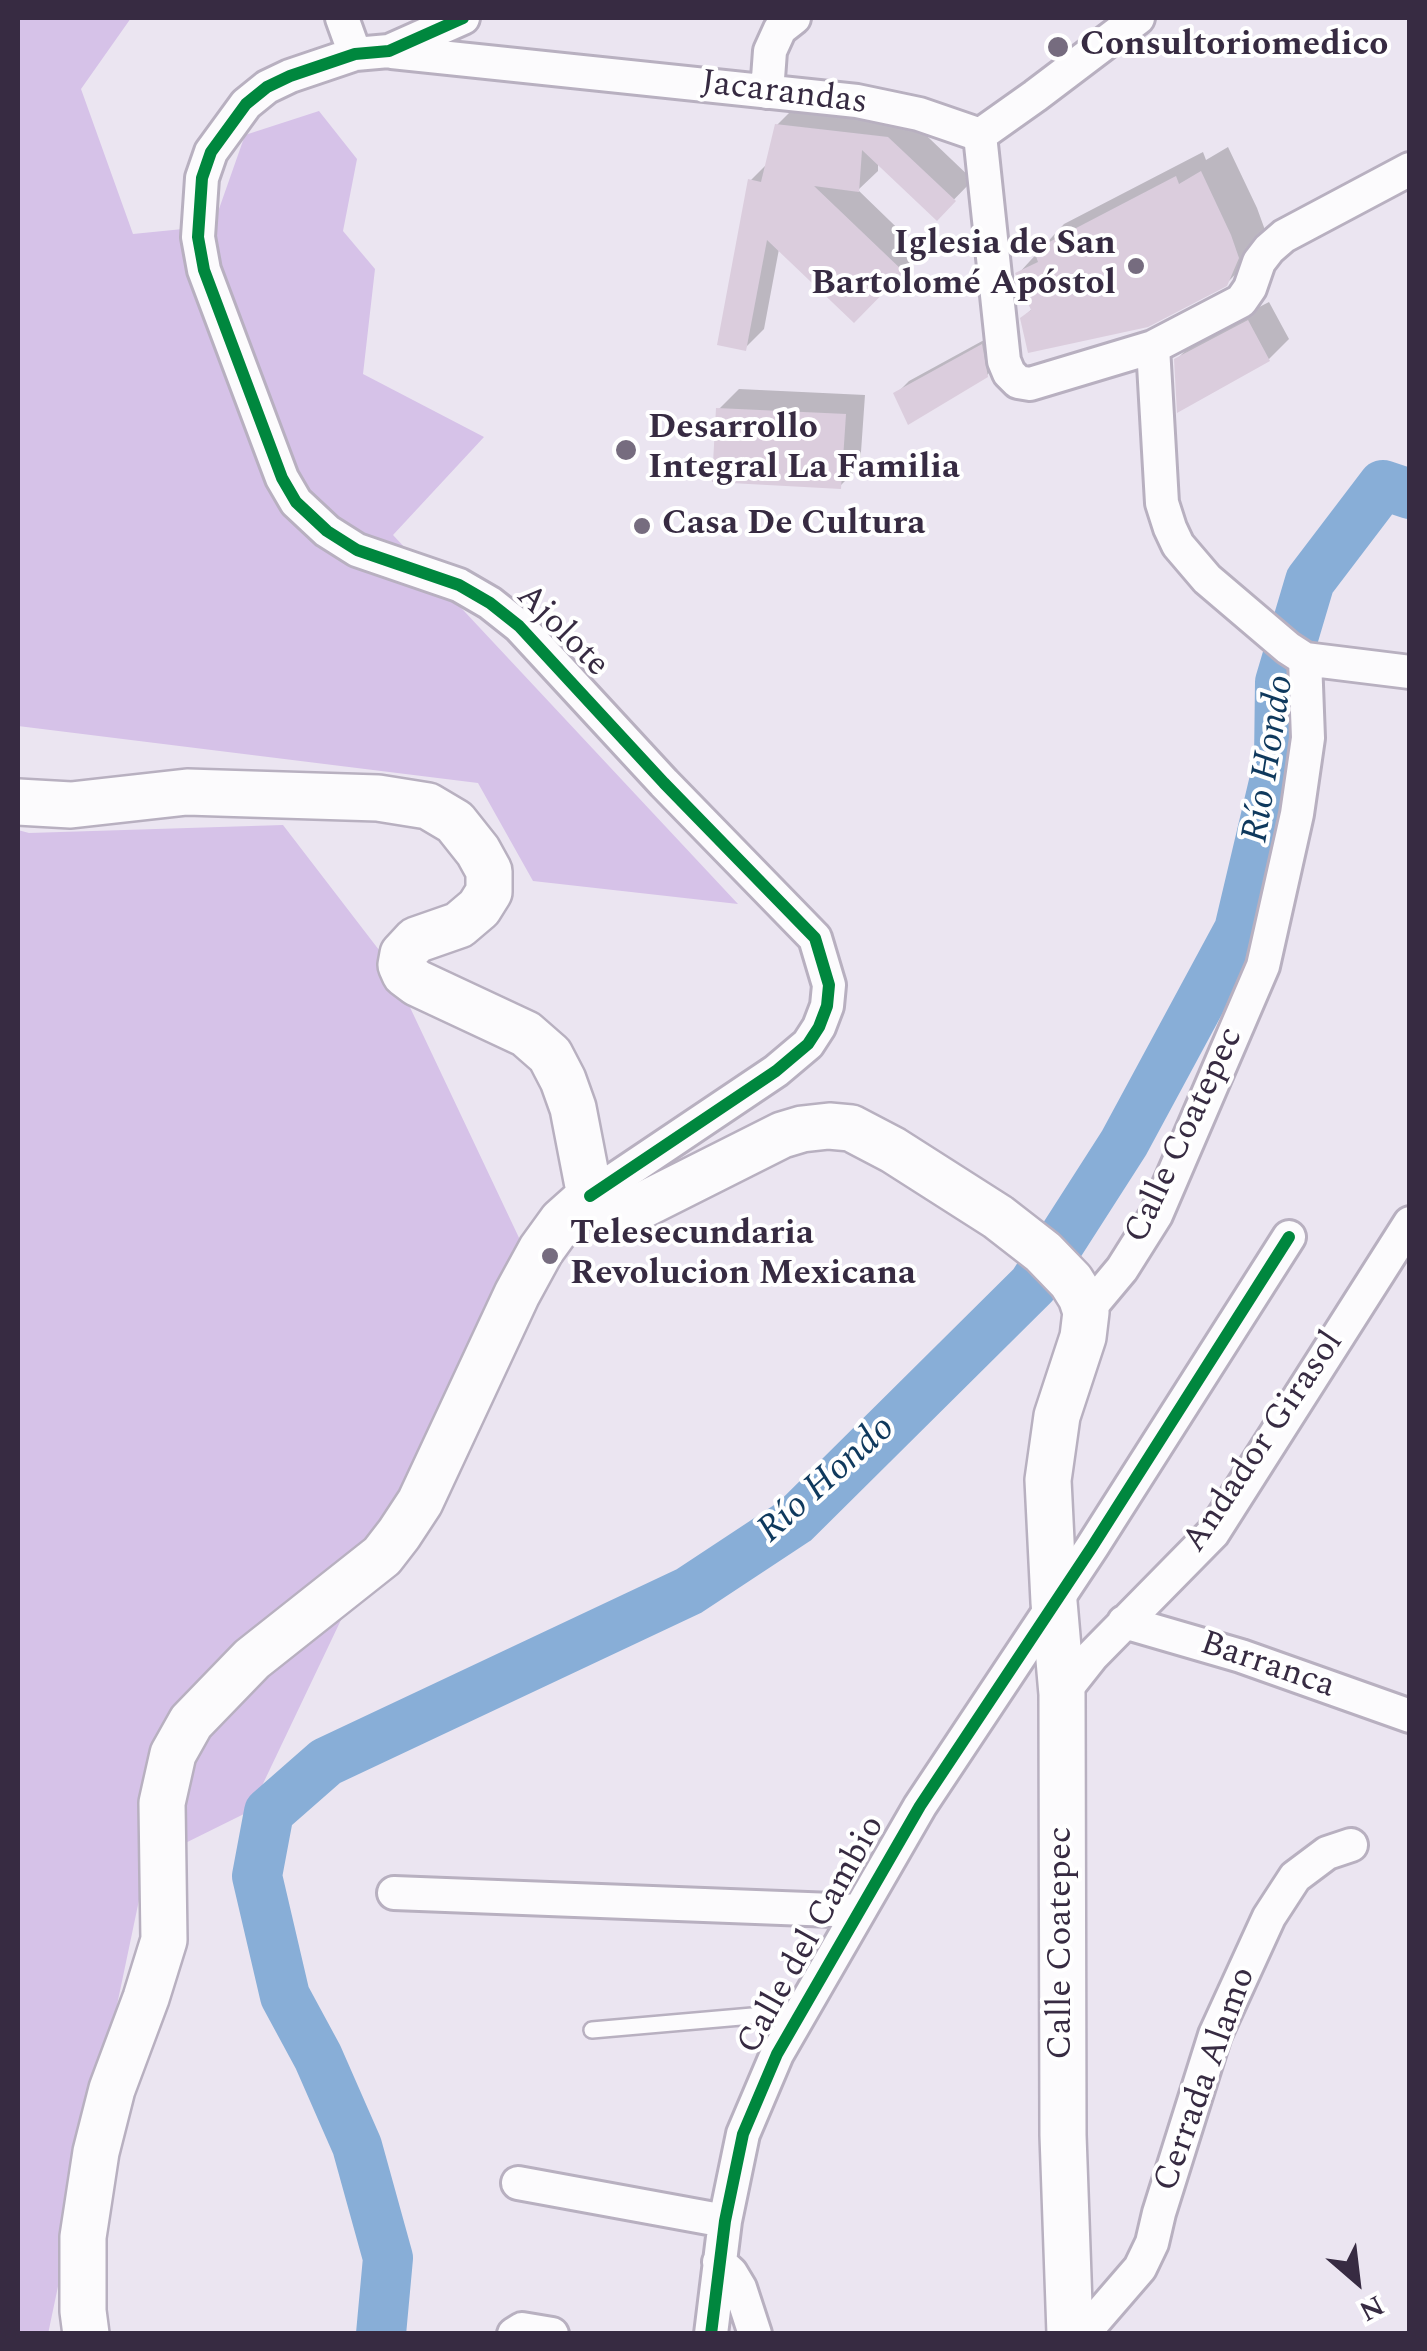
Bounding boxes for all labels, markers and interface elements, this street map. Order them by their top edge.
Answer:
place label: Consultoriomedico [1080,26,1388,68]
marker: Consultoriomedico [1045,34,1071,60]
street label: Jacarandas [699,64,869,126]
place label: Iglesia de San Bartolomé Apóstol [811,225,1116,307]
marker: Iglesia de San Bartolomé Apóstol [1125,255,1147,277]
place label: Desarrollo Integral La Familia [648,409,960,491]
marker: Desarrollo Integral La Familia [613,437,639,463]
place label: Casa De Cultura [662,505,926,547]
marker: Casa De Cultura [631,515,653,537]
street label: Ajolote [506,577,616,687]
water label: Río Hondo [1235,672,1307,846]
street label: Calle Coatepec [1118,1021,1254,1251]
place label: Telesecundaria Revolucion Mexicana [570,1215,916,1297]
marker: Telesecundaria Revolucion Mexicana [539,1245,561,1267]
street label: Andador Girasol [1175,1324,1355,1562]
water label: Río Hondo [750,1407,906,1555]
street label: Barranca [1194,1624,1340,1710]
street label: Calle del Cambio [730,1810,896,2062]
street label: Calle Coatepec [1042,1826,1084,2060]
street label: Cerrada Alamo [1147,1962,1267,2198]
north arrow [1307,2231,1407,2331]
text: N [1351,2284,1392,2332]

